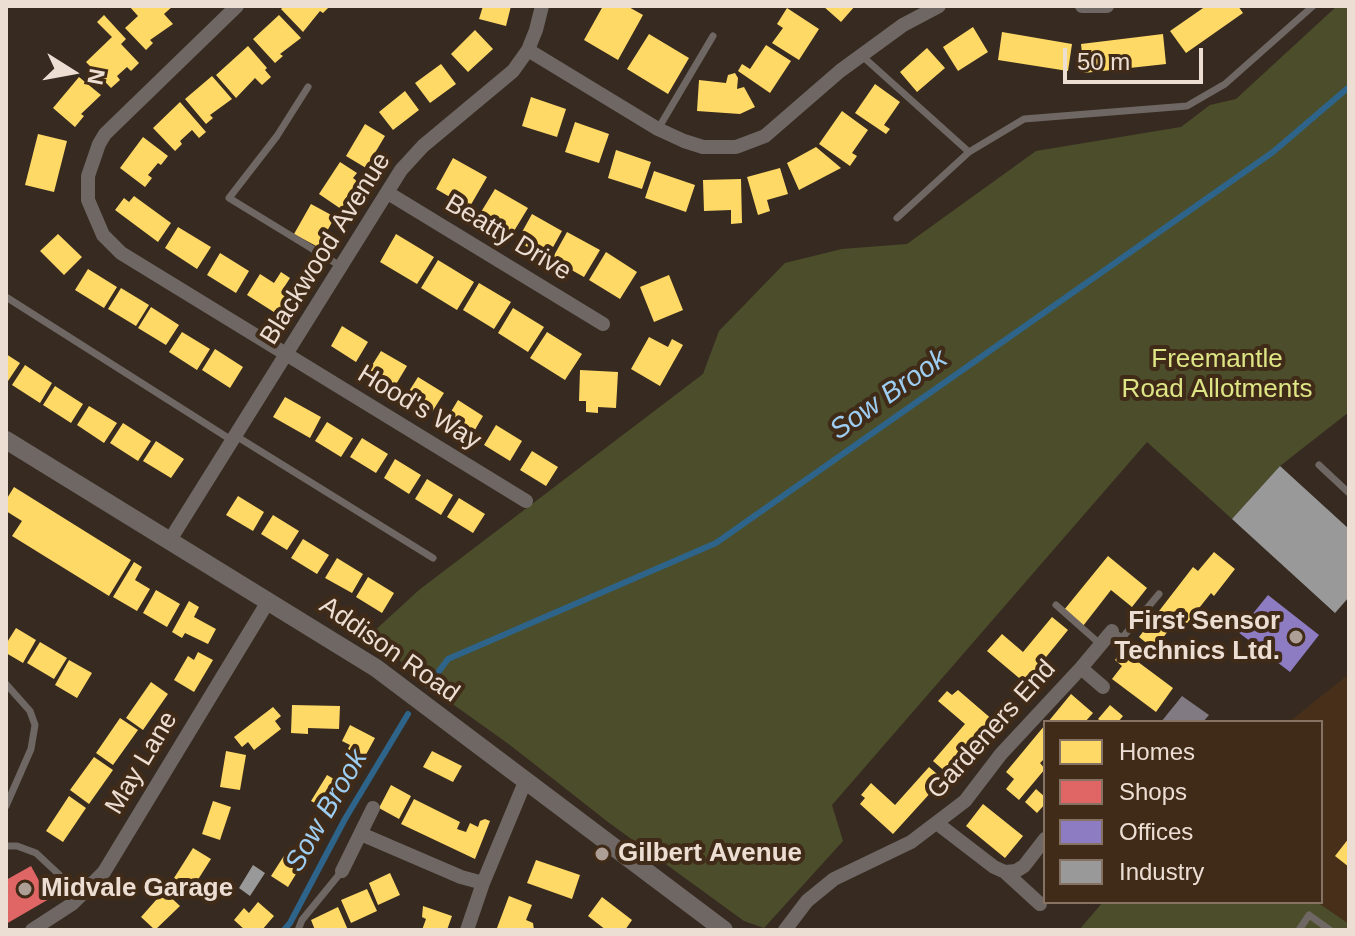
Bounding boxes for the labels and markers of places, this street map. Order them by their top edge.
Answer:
place label: First Sensor Technics Ltd. [1114,606,1280,668]
marker: First Sensor Technics Ltd. [1287,628,1305,646]
place label: Gilbert Avenue [618,838,802,870]
marker: Gilbert Avenue [593,845,611,863]
place label: Midvale Garage [41,873,233,905]
marker: Midvale Garage [16,880,34,898]

